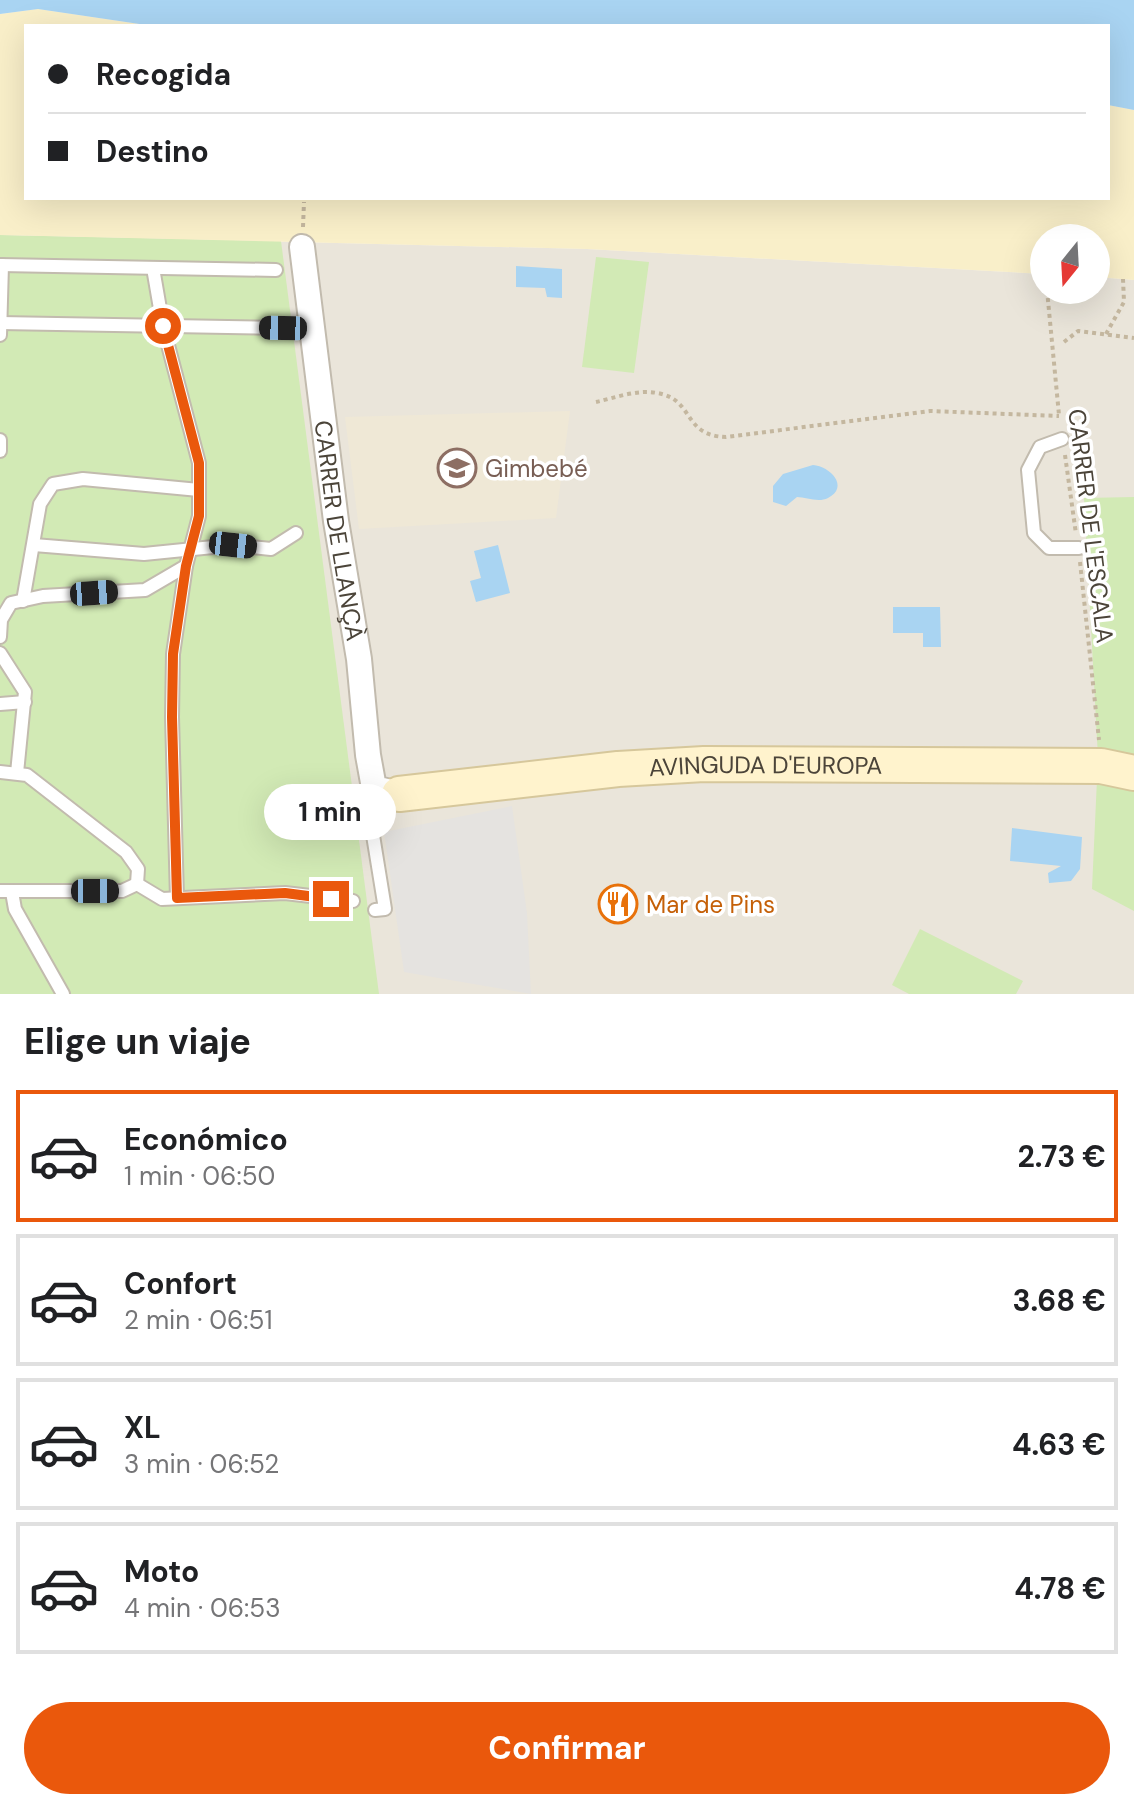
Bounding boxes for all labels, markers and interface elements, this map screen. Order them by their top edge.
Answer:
text: Recogida [96,55,231,94]
text: Destino [96,132,209,171]
north arrow [1030,224,1110,304]
map controls [1030,224,1110,304]
route start [145,308,181,344]
car [259,316,307,340]
street label: CARRER DE L'ESCALA [1061,407,1121,645]
street label: CARRER DE LLANÇÀ [308,418,371,643]
school or university icon: Gimbebé [436,447,478,489]
place label: Gimbebé [485,453,588,484]
car [208,531,258,559]
car [69,579,119,607]
street label: AVINGUDA D'EUROPA [648,748,882,783]
callout: 1 min [265,783,397,839]
text: 1 min [298,795,362,829]
car [71,879,119,903]
route end [313,881,349,917]
restaurant icon: Mar de Pins [597,883,639,925]
place label: Mar de Pins [646,889,775,920]
text: Elige un viaje [24,1018,251,1065]
icon: car [28,1120,100,1192]
text: Económico [124,1120,288,1159]
text: 2.73 € [1017,1137,1106,1176]
text: 1 min · 06:50 [124,1159,275,1193]
icon: car [28,1264,100,1336]
text: Confort [124,1264,237,1303]
text: 3.68 € [1012,1281,1106,1320]
text: 2 min · 06:51 [124,1303,273,1337]
icon: car [28,1408,100,1480]
text: XL [124,1408,161,1447]
text: 4.63 € [1012,1425,1106,1464]
text: 3 min · 06:52 [124,1447,279,1481]
icon: car [28,1552,100,1624]
text: Moto [124,1552,199,1591]
text: 4.78 € [1014,1569,1106,1608]
text: 4 min · 06:53 [124,1591,281,1625]
button: Confirmar [24,1702,1110,1794]

